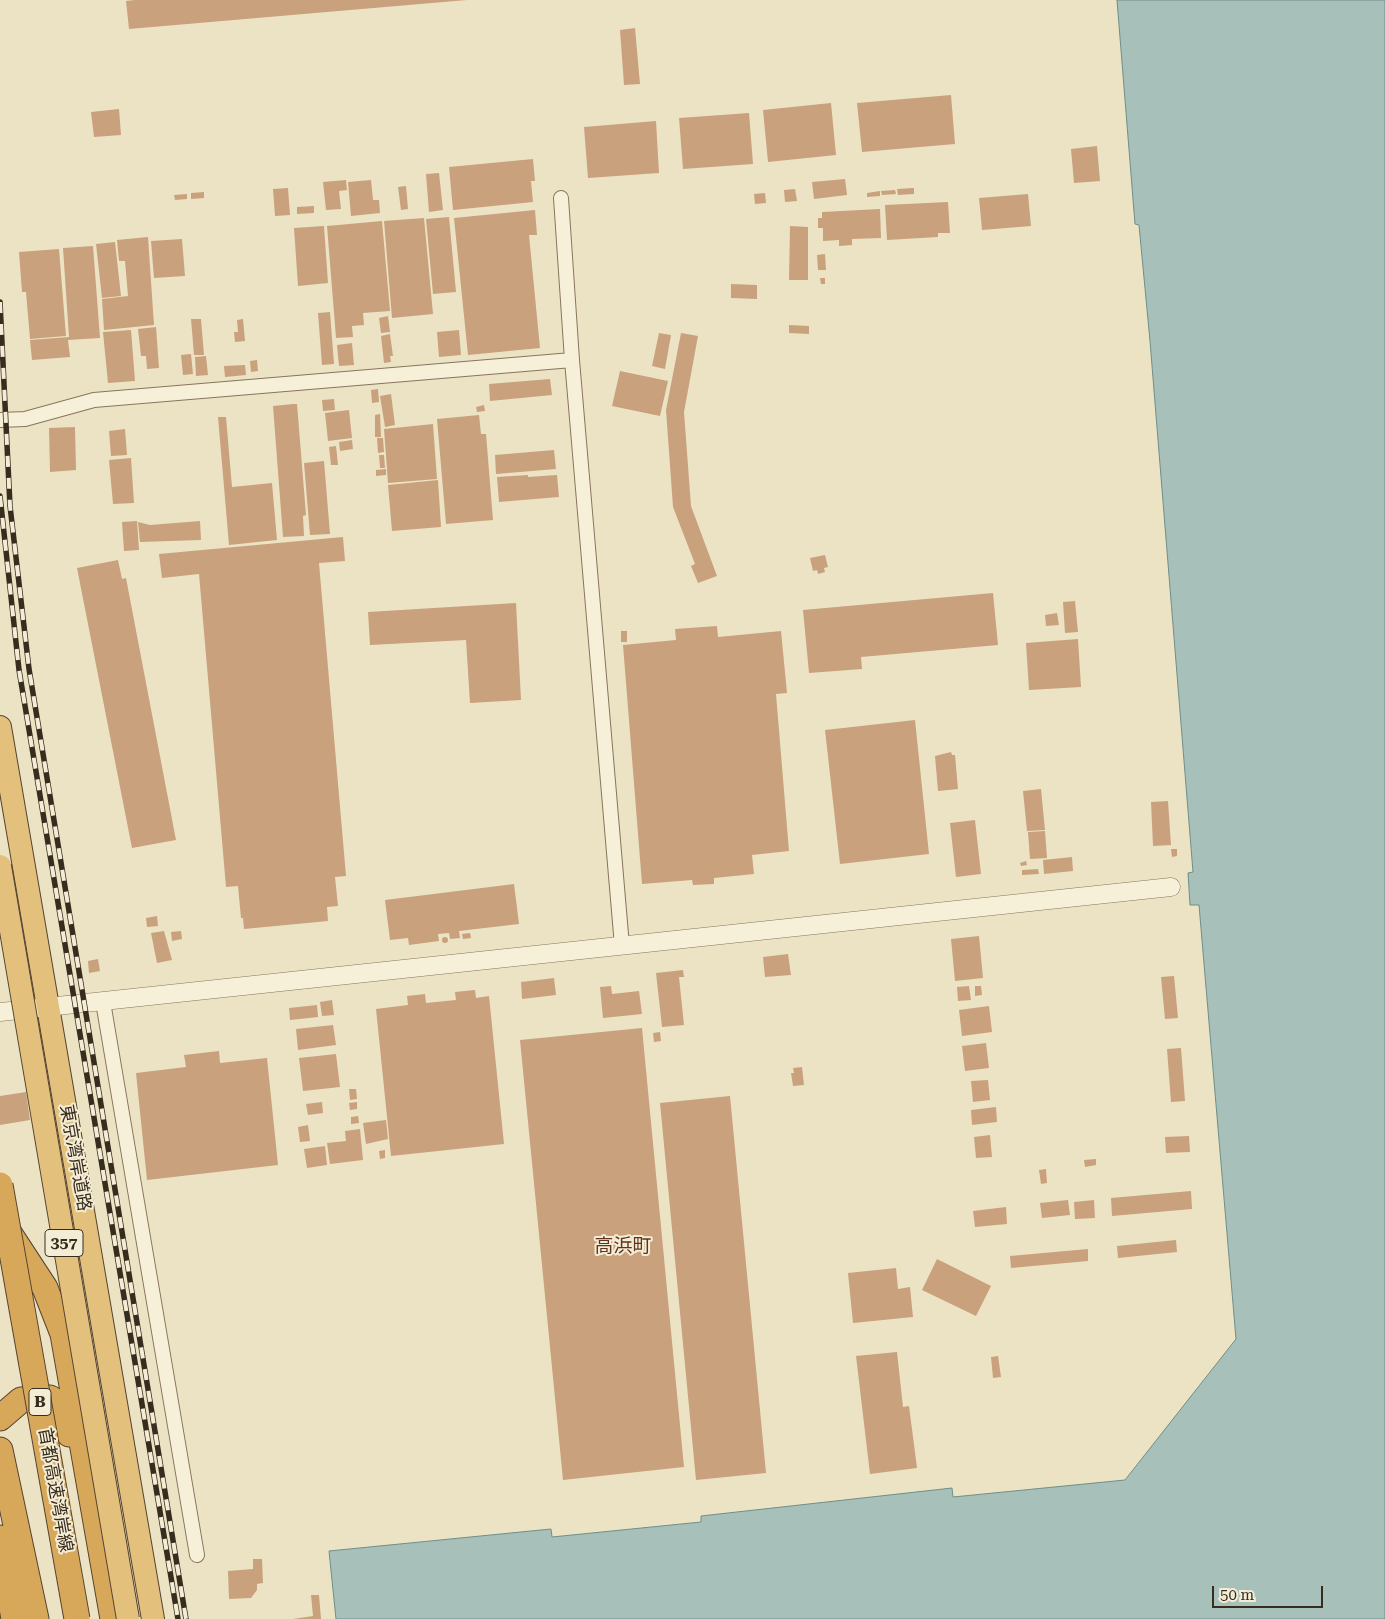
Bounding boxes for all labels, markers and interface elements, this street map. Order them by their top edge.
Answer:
street label: 東京湾岸道路 [55,1103,95,1213]
road number: 357 [45,1230,83,1256]
district label: 高浜町 [595,1235,651,1257]
road number: B [29,1388,51,1415]
street label: 首都高速湾岸線 [33,1426,77,1554]
scale bar [1215,1576,1326,1608]
text: 50 m [1220,1586,1254,1604]

